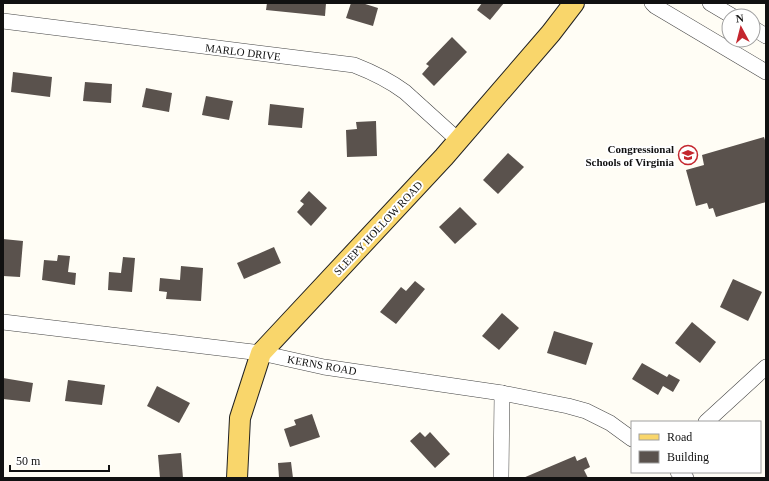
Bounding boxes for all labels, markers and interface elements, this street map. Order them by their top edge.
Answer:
north arrow [721,8,761,48]
text: N [735,12,745,25]
street label: MARLO DRIVE [205,41,282,63]
place label: Congressional Schools of Virginia [585,143,674,168]
school or university icon: Congressional Schools of Virginia [677,144,699,166]
street label: SLEEPY HOLLOW ROAD [331,179,425,277]
street label: KERNS ROAD [286,353,358,377]
legend [631,421,761,473]
text: Road [667,430,692,444]
scale bar [10,447,109,473]
text: Building [667,450,709,464]
text: 50 m [16,454,41,468]

